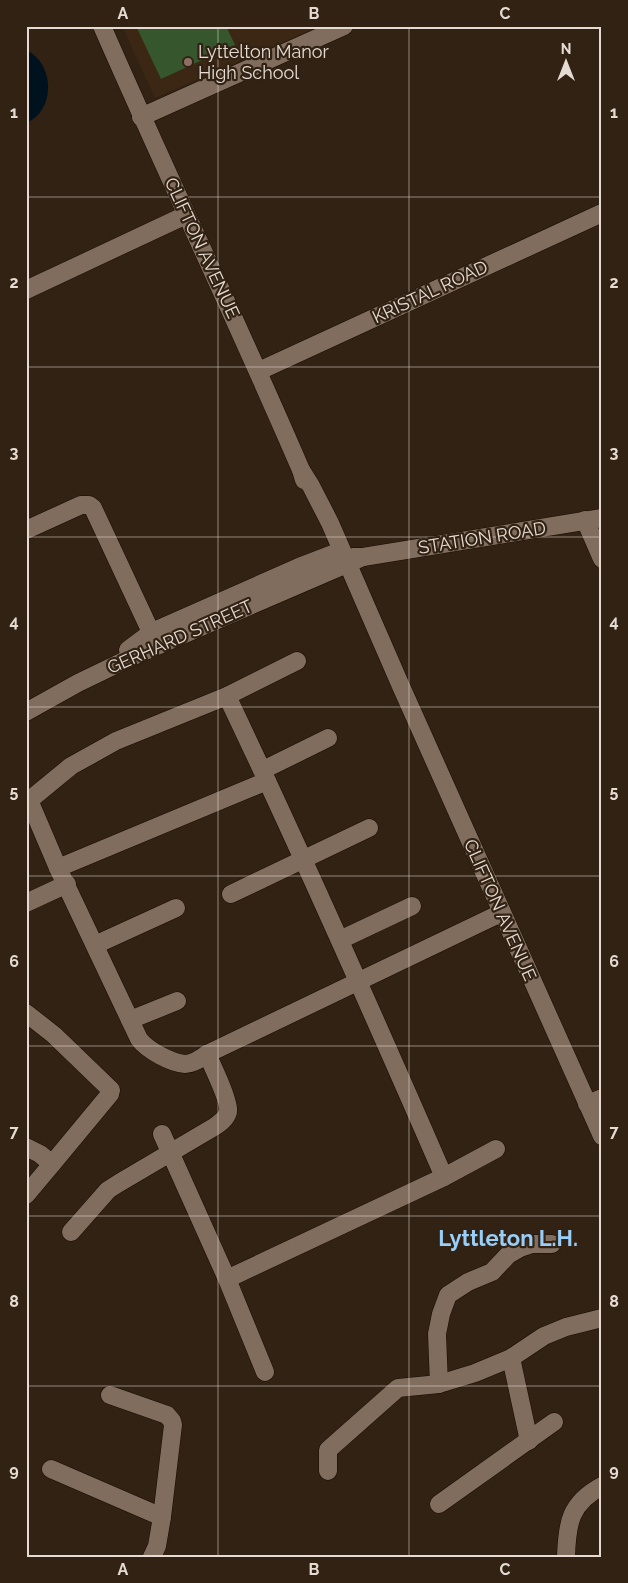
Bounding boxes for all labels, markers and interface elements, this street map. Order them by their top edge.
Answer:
text: A [118,4,129,23]
text: B [309,4,320,23]
text: C [500,4,511,23]
north arrow [540,38,590,88]
place label: Lyttelton Manor High School [198,41,330,83]
text: N [561,41,571,57]
marker: Lyttelton Manor High School [182,56,194,68]
text: 1 [10,103,18,122]
text: 1 [610,103,618,122]
street label: CLIFTON AVENUE [161,174,244,321]
street label: KRISTAL ROAD [369,256,491,327]
text: 2 [9,273,19,292]
text: 2 [609,273,619,292]
text: 3 [10,443,19,462]
text: 3 [610,443,619,462]
street label: STATION ROAD [417,517,547,558]
street label: GERHARD STREET [104,595,256,678]
text: 4 [9,612,19,631]
text: 4 [609,612,619,631]
text: 5 [10,782,19,801]
text: 5 [610,782,619,801]
street label: CLIFTON AVENUE [460,836,541,984]
text: 6 [9,952,19,971]
text: 6 [609,952,619,971]
text: 7 [10,1122,19,1141]
text: 7 [610,1122,619,1141]
district label: Lyttleton L.H. [438,1225,578,1251]
text: 8 [9,1292,19,1311]
text: 8 [609,1292,619,1311]
text: 9 [9,1461,19,1480]
text: 9 [609,1461,619,1480]
text: A [118,1560,129,1579]
text: B [309,1560,320,1579]
text: C [500,1560,511,1579]

